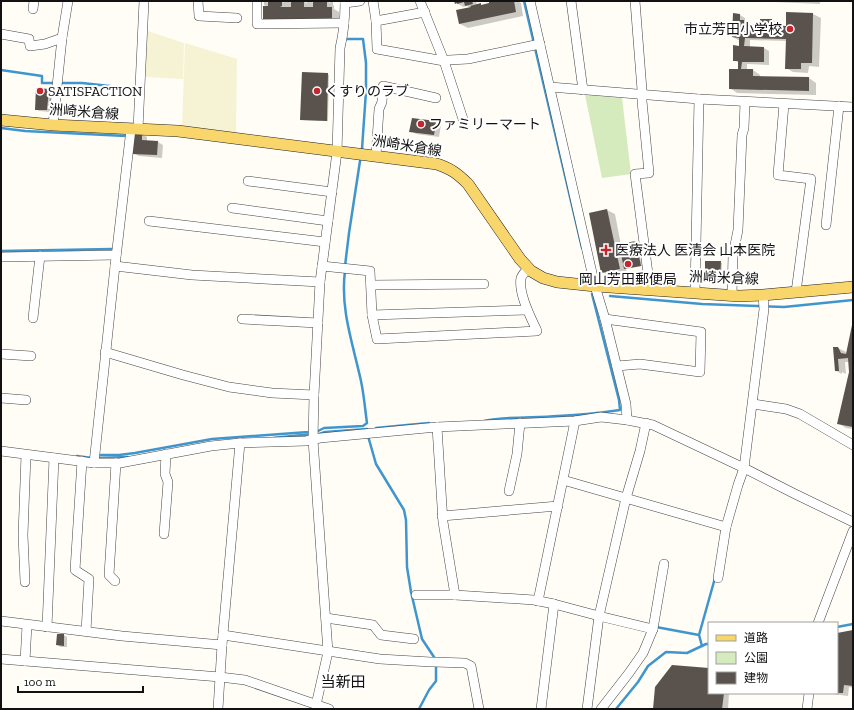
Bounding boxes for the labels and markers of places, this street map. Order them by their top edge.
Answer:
place label: 市立芳田小学校 [684,21,782,38]
marker: 市立芳田小学校 [785,24,795,34]
place label: SATISFACTION [48,83,142,100]
place label: くすりのラブ [325,83,409,100]
marker: SATISFACTION [35,86,45,96]
marker: くすりのラブ [312,86,322,96]
place label: ファミリーマート [429,116,541,133]
marker: ファミリーマート [416,119,426,129]
place label: 医療法人 医清会 山本医院 [615,242,775,259]
marker: 医療法人 医清会 山本医院 [600,244,612,256]
marker: 岡山芳田郵便局 [623,259,633,269]
place label: 岡山芳田郵便局 [579,271,677,288]

